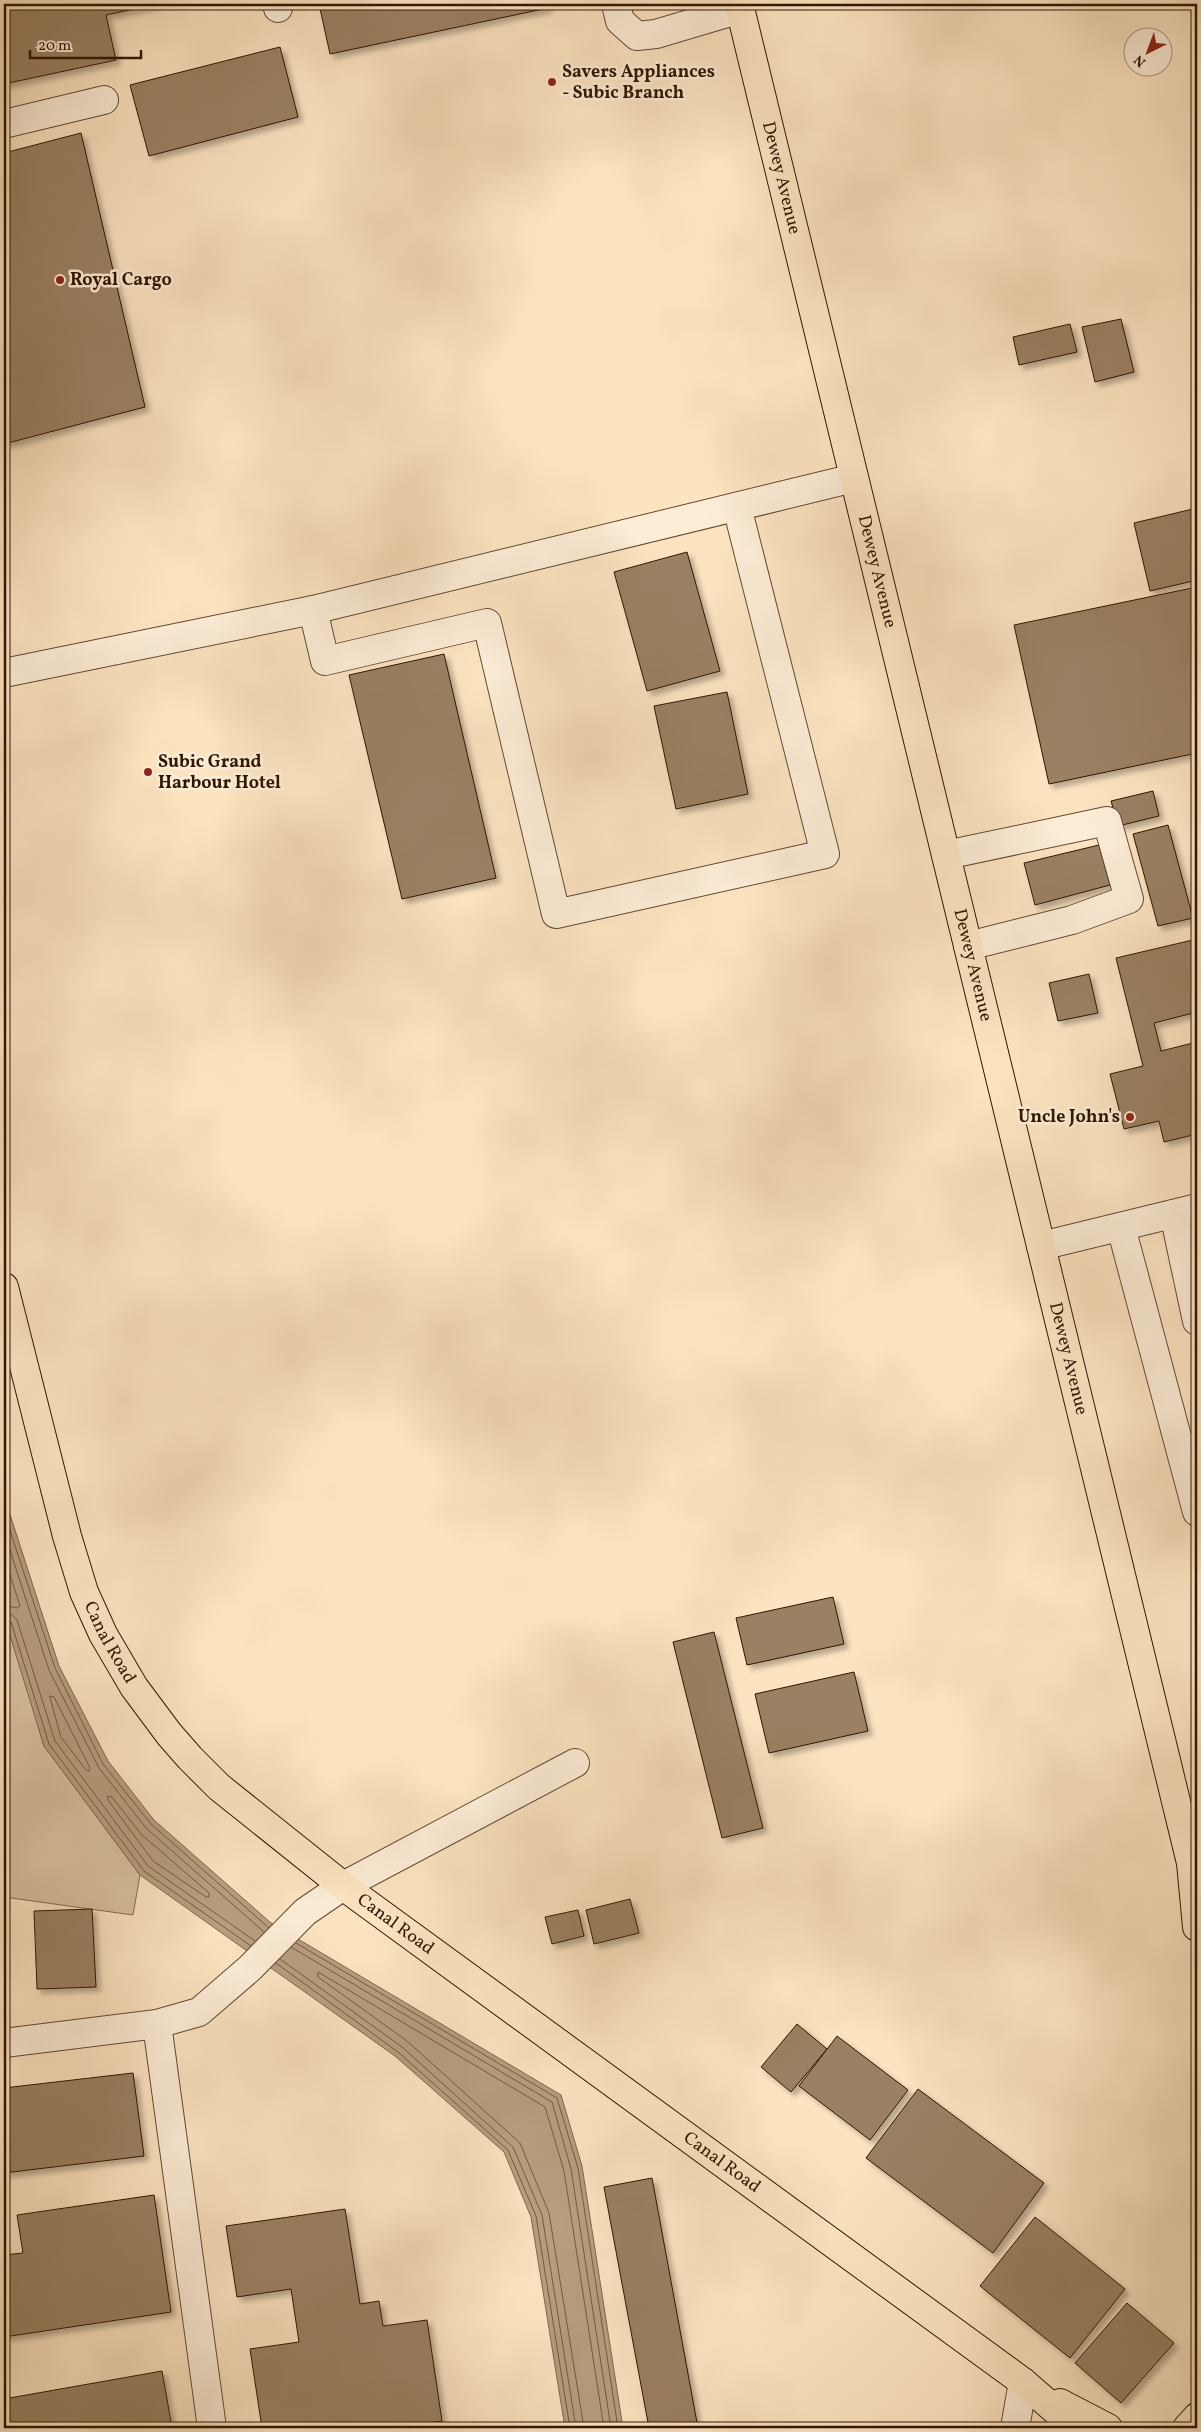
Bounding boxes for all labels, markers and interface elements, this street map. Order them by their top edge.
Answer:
scale bar [30,28,141,60]
north arrow [1124,28,1174,78]
text: 20 m [38,36,71,57]
text: N [1130,50,1150,71]
place label: Savers Appliances - Subic Branch [562,60,715,106]
marker: Savers Appliances - Subic Branch [546,76,558,88]
street label: Dewey Avenue [756,119,807,237]
place label: Royal Cargo [70,268,172,293]
marker: Royal Cargo [54,274,66,286]
street label: Dewey Avenue [851,512,903,630]
place label: Subic Grand Harbour Hotel [158,750,281,796]
marker: Subic Grand Harbour Hotel [142,766,154,778]
street label: Dewey Avenue [947,906,998,1024]
place label: Uncle John's [1018,1105,1120,1130]
marker: Uncle John's [1124,1111,1136,1123]
street label: Dewey Avenue [1043,1300,1094,1418]
street label: Canal Road [77,1597,142,1688]
street label: Canal Road [352,1888,439,1961]
street label: Canal Road [678,2126,766,2199]

